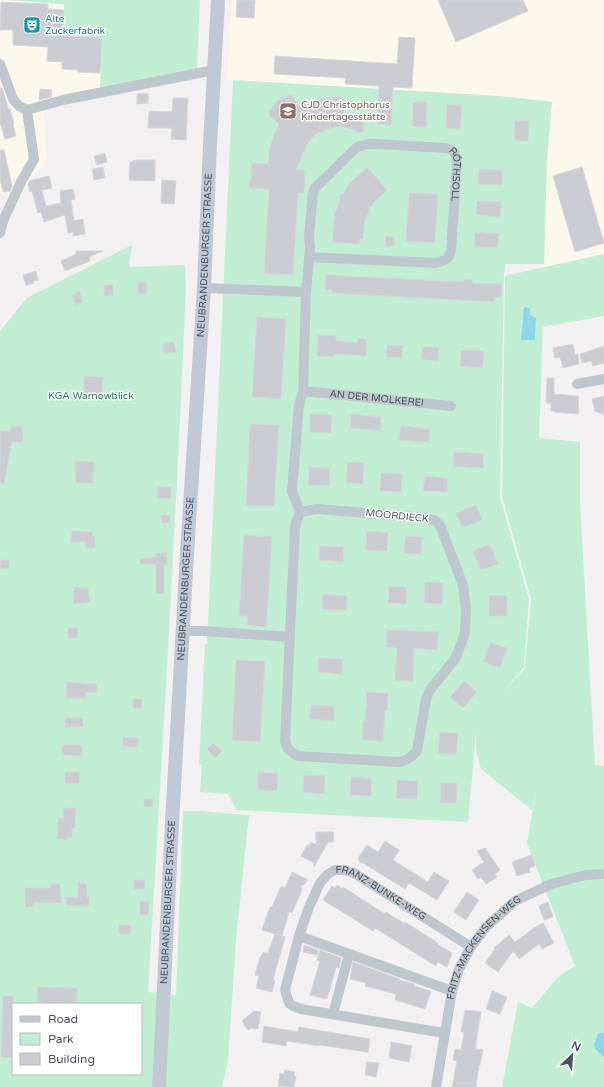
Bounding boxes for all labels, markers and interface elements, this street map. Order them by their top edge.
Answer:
place label: Alte Zuckerfabrik [45,13,106,37]
theatre icon: Alte Zuckerfabrik [22,15,42,35]
place label: CJD Christophorus Kindertagesstätte [301,99,390,123]
school or university icon: CJD Christophorus Kindertagesstätte [278,101,298,121]
street label: RÖTHSOLL [446,145,463,202]
street label: NEUBRANDENBURGER STRASSE [195,173,215,338]
street label: AN DER MOLKEREI [329,388,424,409]
park label: KGA Warnowblick [48,390,134,402]
street label: NEUBRANDENBURGER STRASSE [175,496,197,661]
street label: MOORDIECK [365,507,429,525]
street label: NEUBRANDENBURGER STRASSE [158,820,178,984]
street label: FRANZ-BUNKE-WEG [335,864,428,923]
street label: FRITZ-MACKENSEN-WEG [445,893,523,1000]
legend [12,1003,142,1075]
text: Road [48,1012,78,1026]
text: Park [48,1032,74,1046]
north arrow [552,1035,592,1075]
text: N [569,1039,583,1054]
text: Building [48,1052,95,1066]

